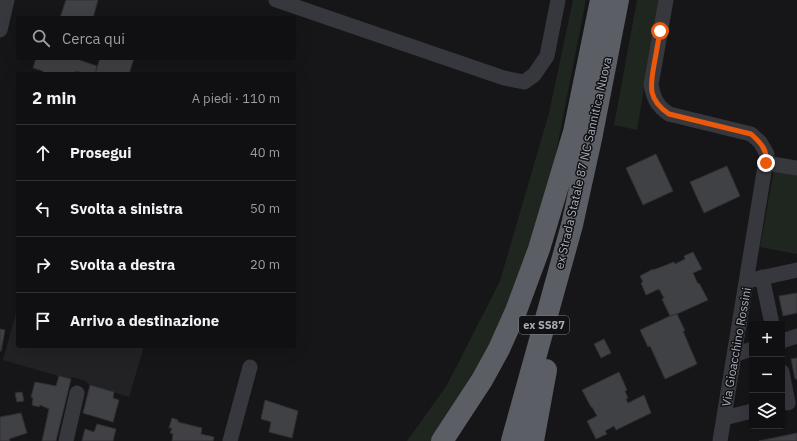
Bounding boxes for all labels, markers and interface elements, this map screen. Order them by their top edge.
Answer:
search box [16,16,296,60]
route start [651,22,669,40]
icon: search [30,27,52,49]
text: Cerca qui [62,29,125,48]
street label: ex Strada Statale 87 NC Sannitica Nuova [551,55,615,270]
text: 2 min [32,87,76,109]
text: A piedi · 110 m [192,90,280,107]
icon: ahead [32,142,54,164]
text: Prosegui [70,143,132,162]
text: 40 m [250,144,280,161]
route end [757,154,775,172]
icon: left [32,198,54,220]
text: Svolta a sinistra [70,199,183,218]
text: 50 m [250,200,280,217]
icon: right [32,254,54,276]
text: Svolta a destra [70,255,175,274]
text: 20 m [250,256,280,273]
street label: Via Gioacchino Rossini [718,286,754,408]
icon: arrive [32,310,54,332]
text: Arrivo a destinazione [70,311,219,330]
road number: ex SS87 [519,316,569,334]
map controls [749,321,785,429]
button: + [749,321,785,357]
button: − [749,357,785,393]
button: layers [749,393,785,429]

